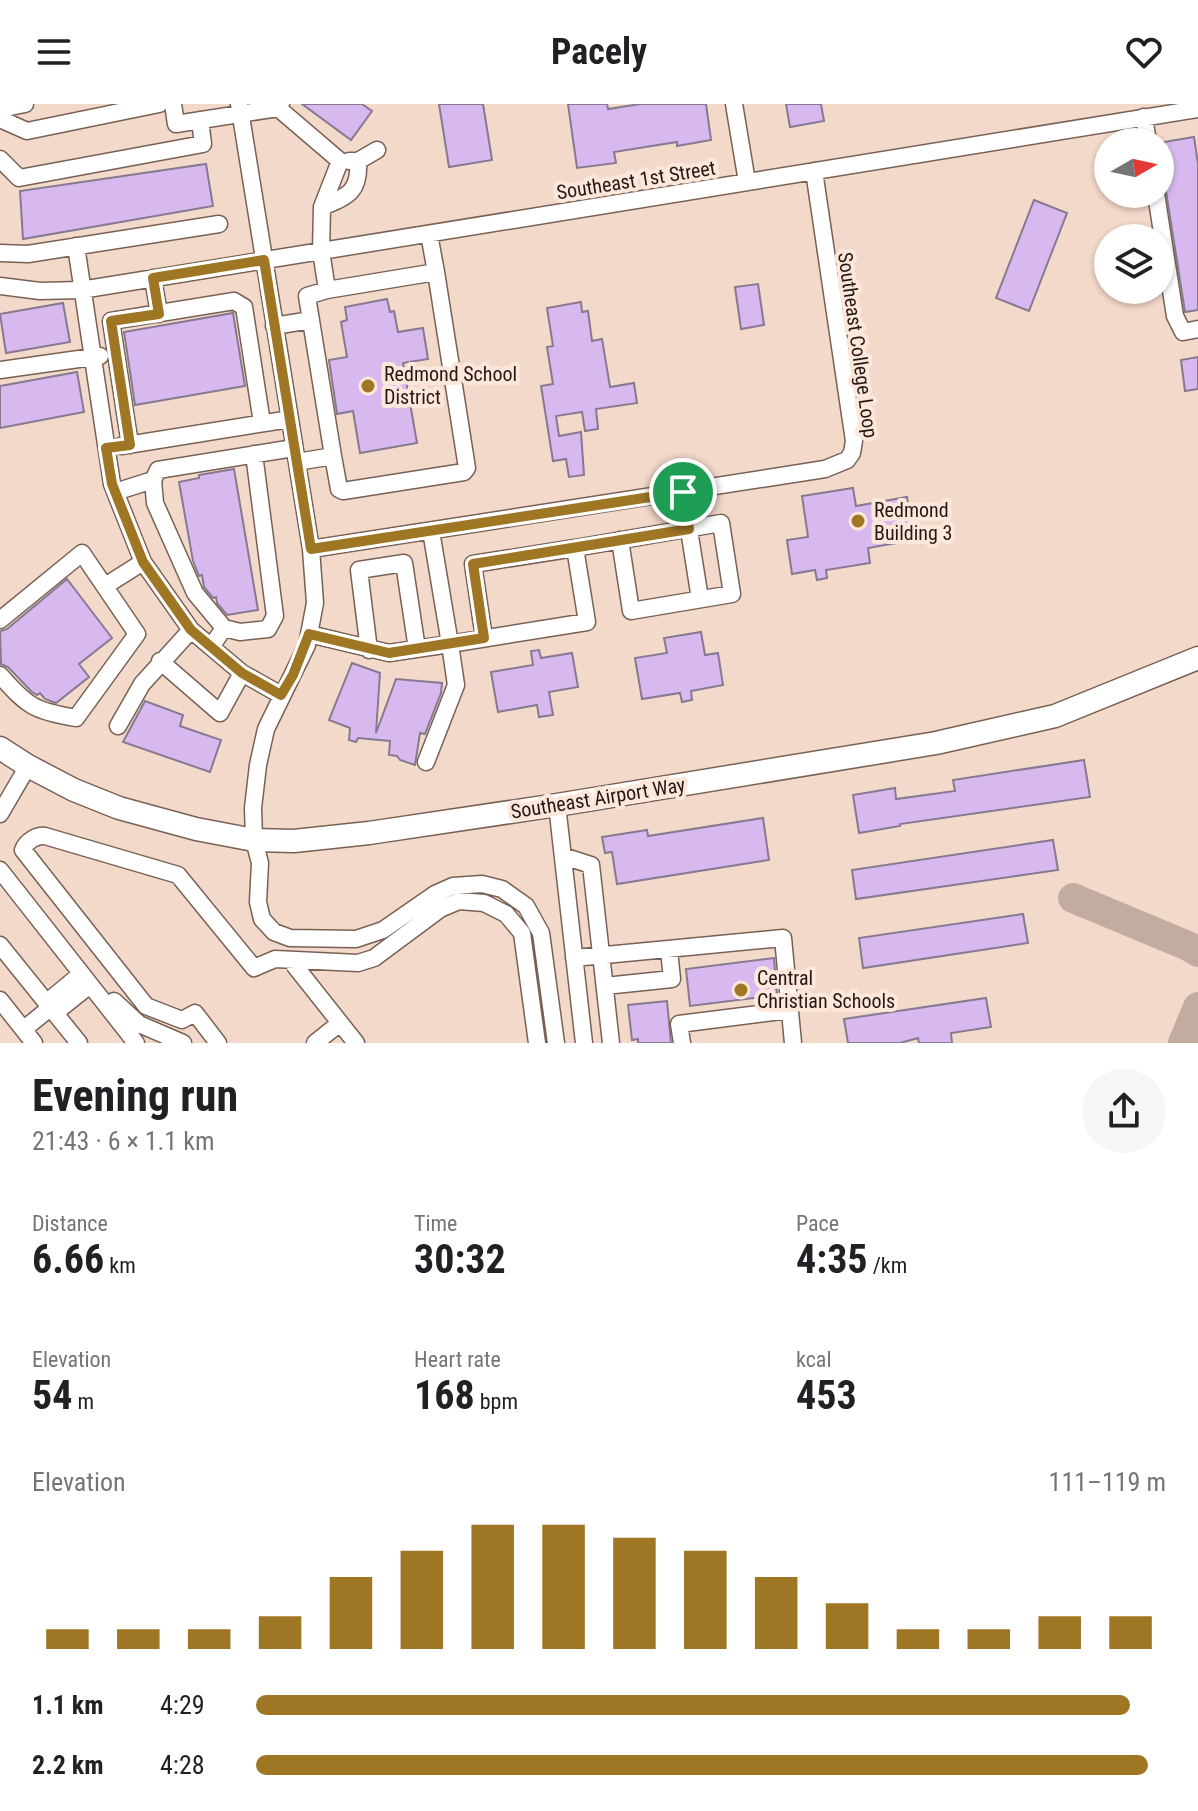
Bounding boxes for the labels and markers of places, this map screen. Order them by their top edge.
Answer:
place label: Redmond School District [384,362,517,409]
marker: Redmond School District [359,377,377,395]
pin [649,458,717,526]
place label: Redmond Building 3 [874,498,952,545]
marker: Redmond Building 3 [849,512,867,530]
place label: Central Christian Schools [757,966,895,1013]
marker: Central Christian Schools [732,981,750,999]

